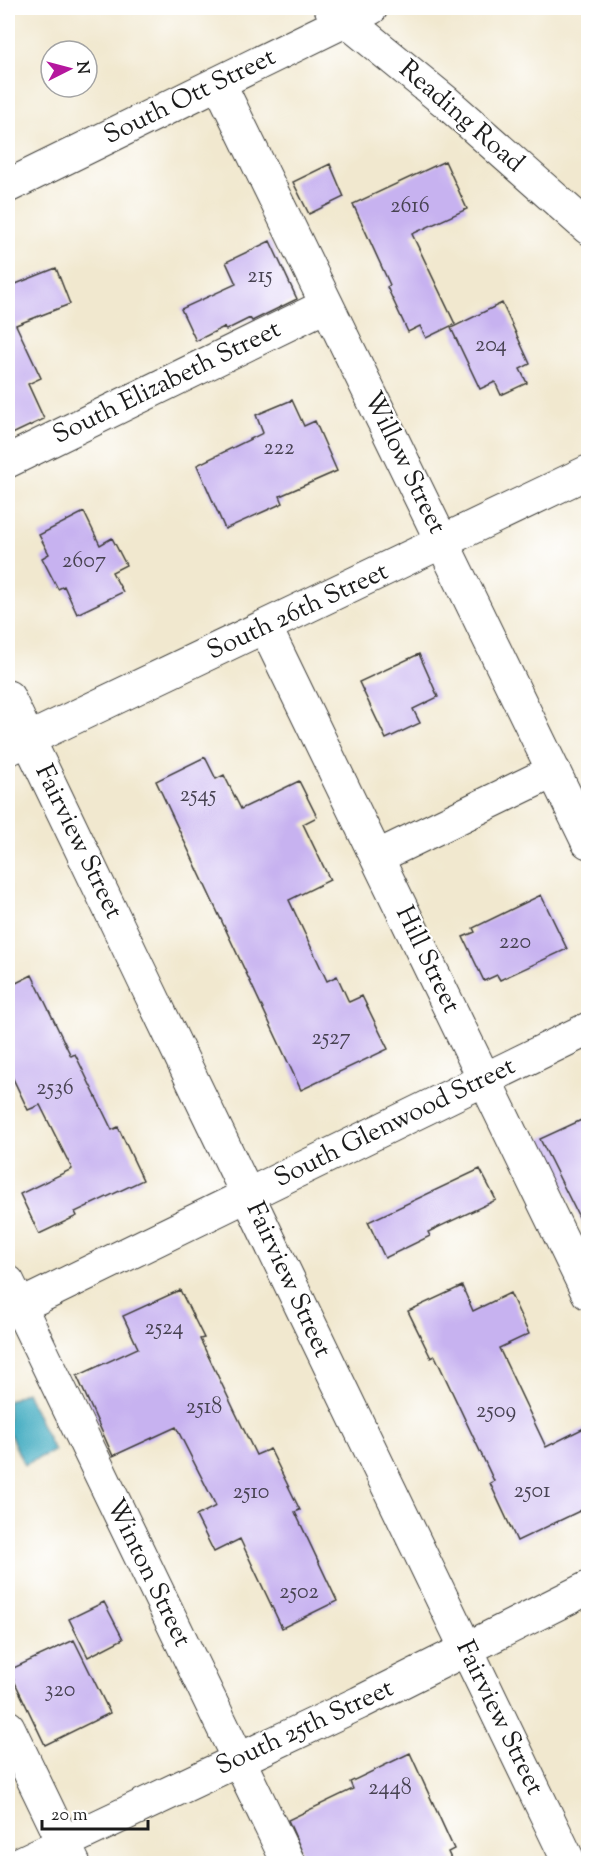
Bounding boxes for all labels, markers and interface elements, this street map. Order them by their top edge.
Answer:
north arrow [39,39,99,99]
street label: South Ott Street [98,39,282,155]
street label: Reading Road [390,52,532,182]
text: N [69,60,94,75]
house number: 2616 [390,191,430,223]
house number: 215 [247,261,273,293]
street label: South Elizabeth Street [47,312,287,454]
house number: 204 [475,330,507,362]
street label: Willow Street [353,385,455,541]
house number: 222 [264,433,294,465]
house number: 2607 [62,546,106,578]
street label: South 26th Street [201,554,395,670]
street label: Fairview Street [25,759,131,926]
house number: 2545 [180,780,217,812]
street label: Hill Street [385,900,469,1020]
house number: 220 [499,927,531,959]
house number: 2527 [311,1023,351,1055]
street label: South Glenwood Street [268,1048,522,1197]
house number: 2536 [36,1073,74,1105]
street label: Fairview Street [236,1196,340,1364]
house number: 2524 [144,1313,184,1345]
house number: 2518 [186,1392,222,1424]
house number: 2509 [476,1396,516,1428]
house number: 2501 [514,1476,551,1508]
house number: 2510 [233,1477,269,1509]
street label: Winton Street [96,1493,200,1654]
house number: 2502 [279,1577,319,1609]
street label: Fairview Street [446,1635,552,1802]
street label: South 25th Street [210,1671,400,1785]
house number: 320 [45,1675,75,1707]
house number: 2448 [368,1773,412,1805]
scale bar [42,1793,148,1831]
text: 20 m [51,1803,88,1829]

